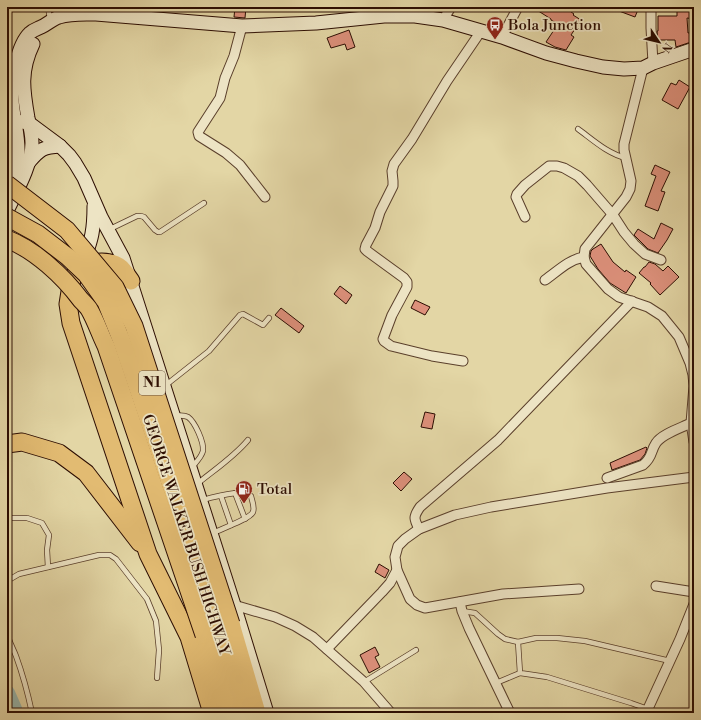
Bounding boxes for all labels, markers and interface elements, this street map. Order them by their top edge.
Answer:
bus stop icon: Bola Junction [485,15,505,40]
place label: Bola Junction [507,16,601,35]
north arrow [639,22,679,62]
text: N [658,40,675,55]
road number: N1 [139,371,165,395]
street label: GEORGE WALKER BUSH HIGHWAY [138,412,234,659]
fuel station icon: Total [234,479,254,504]
place label: Total [257,480,293,499]

